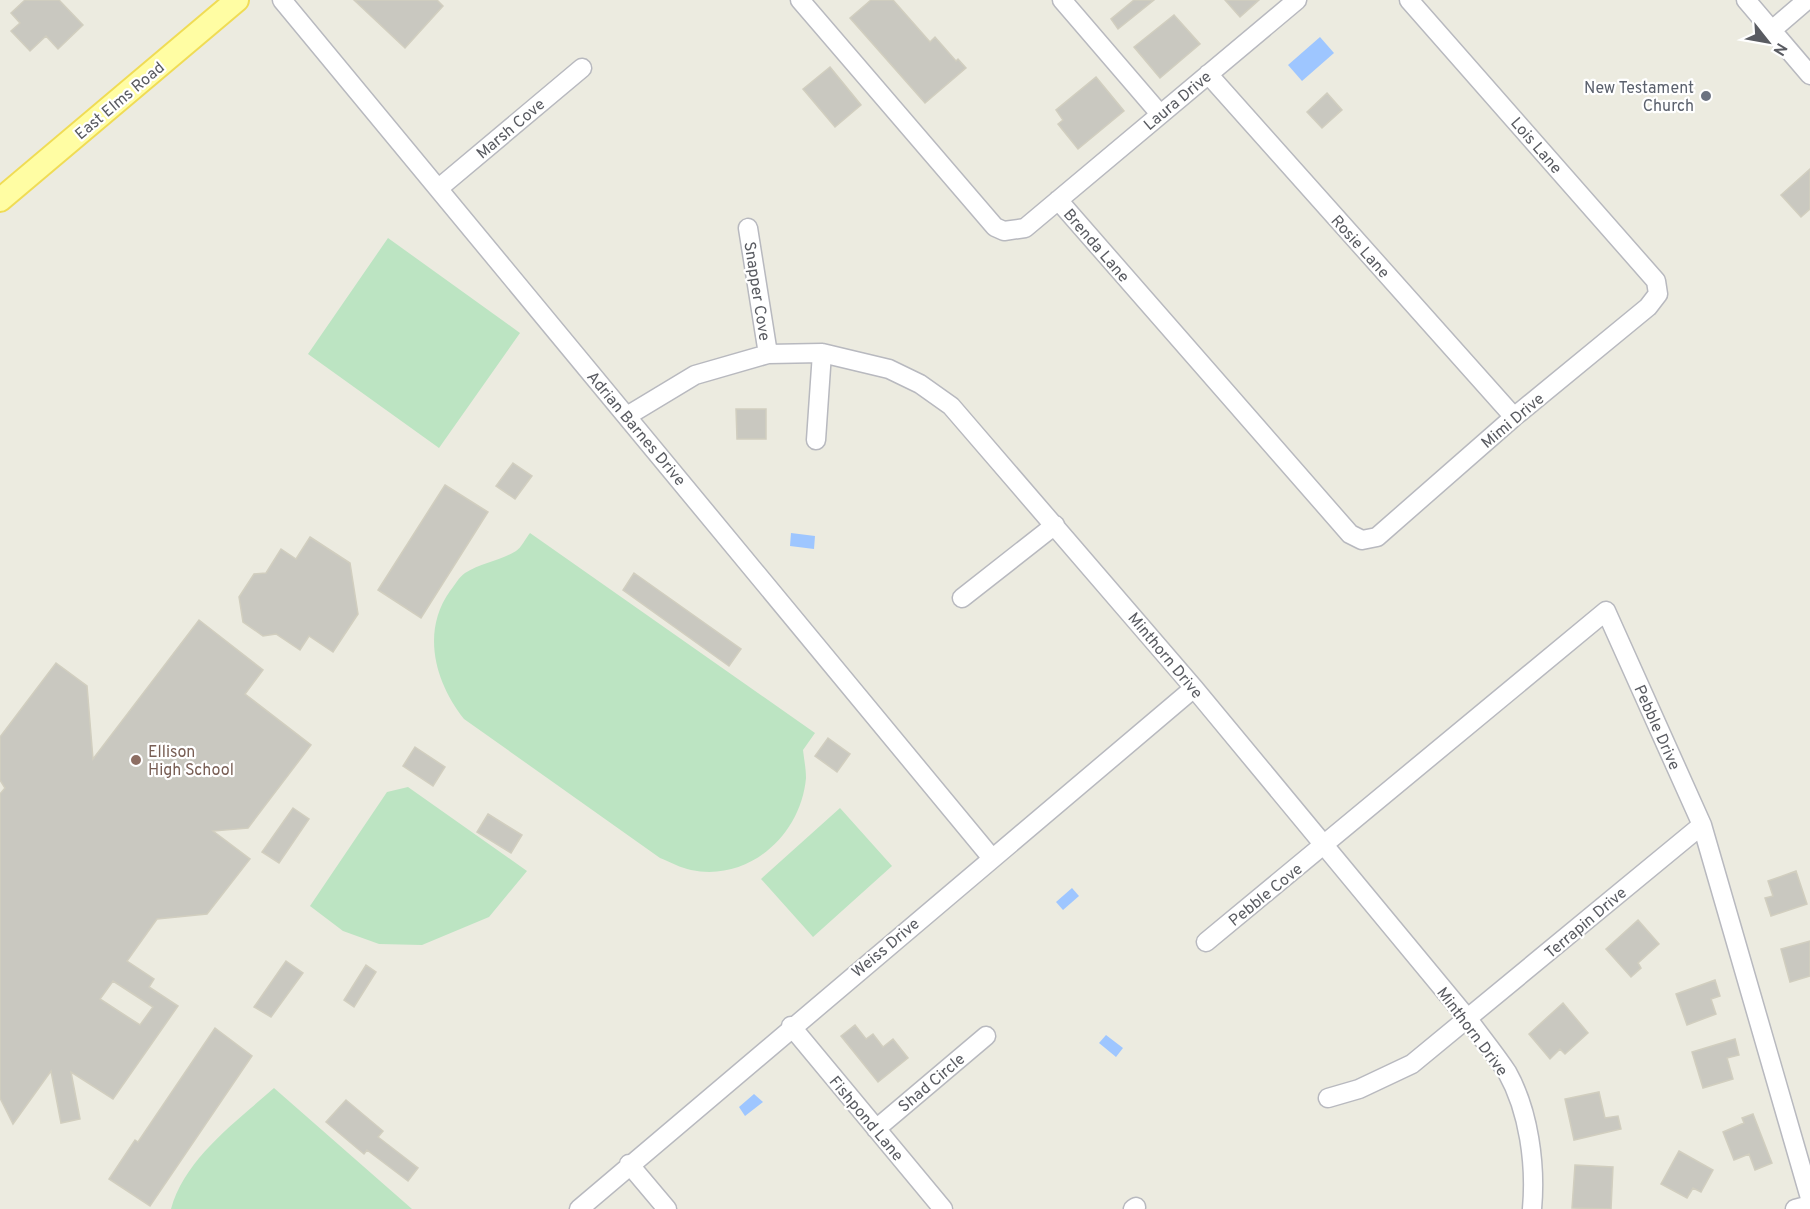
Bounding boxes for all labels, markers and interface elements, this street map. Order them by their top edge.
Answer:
north arrow [1738,12,1798,72]
text: N [1768,39,1791,59]
street label: East Elms Road [71,58,169,145]
street label: Laura Drive [1140,67,1216,136]
place label: New Testament Church [1584,79,1694,117]
marker: New Testament Church [1699,89,1713,103]
street label: Marsh Cove [473,95,550,164]
street label: Lois Lane [1505,114,1566,179]
street label: Brenda Lane [1058,205,1133,287]
street label: Rosie Lane [1326,212,1393,283]
street label: Snapper Cove [738,240,774,342]
street label: Adrian Barnes Drive [582,368,689,491]
street label: Mimi Drive [1478,389,1549,454]
street label: Minthorn Drive [1123,609,1206,703]
street label: Pebble Drive [1628,682,1684,774]
place label: Ellison High School [148,743,234,781]
marker: Ellison High School [129,753,143,767]
street label: Pebble Cove [1225,860,1307,931]
street label: Terrapin Drive [1541,883,1631,964]
street label: Weiss Drive [848,914,924,983]
street label: Minthorn Drive [1431,984,1511,1081]
street label: Shad Circle [895,1050,970,1117]
street label: Fishpond Lane [824,1073,907,1166]

